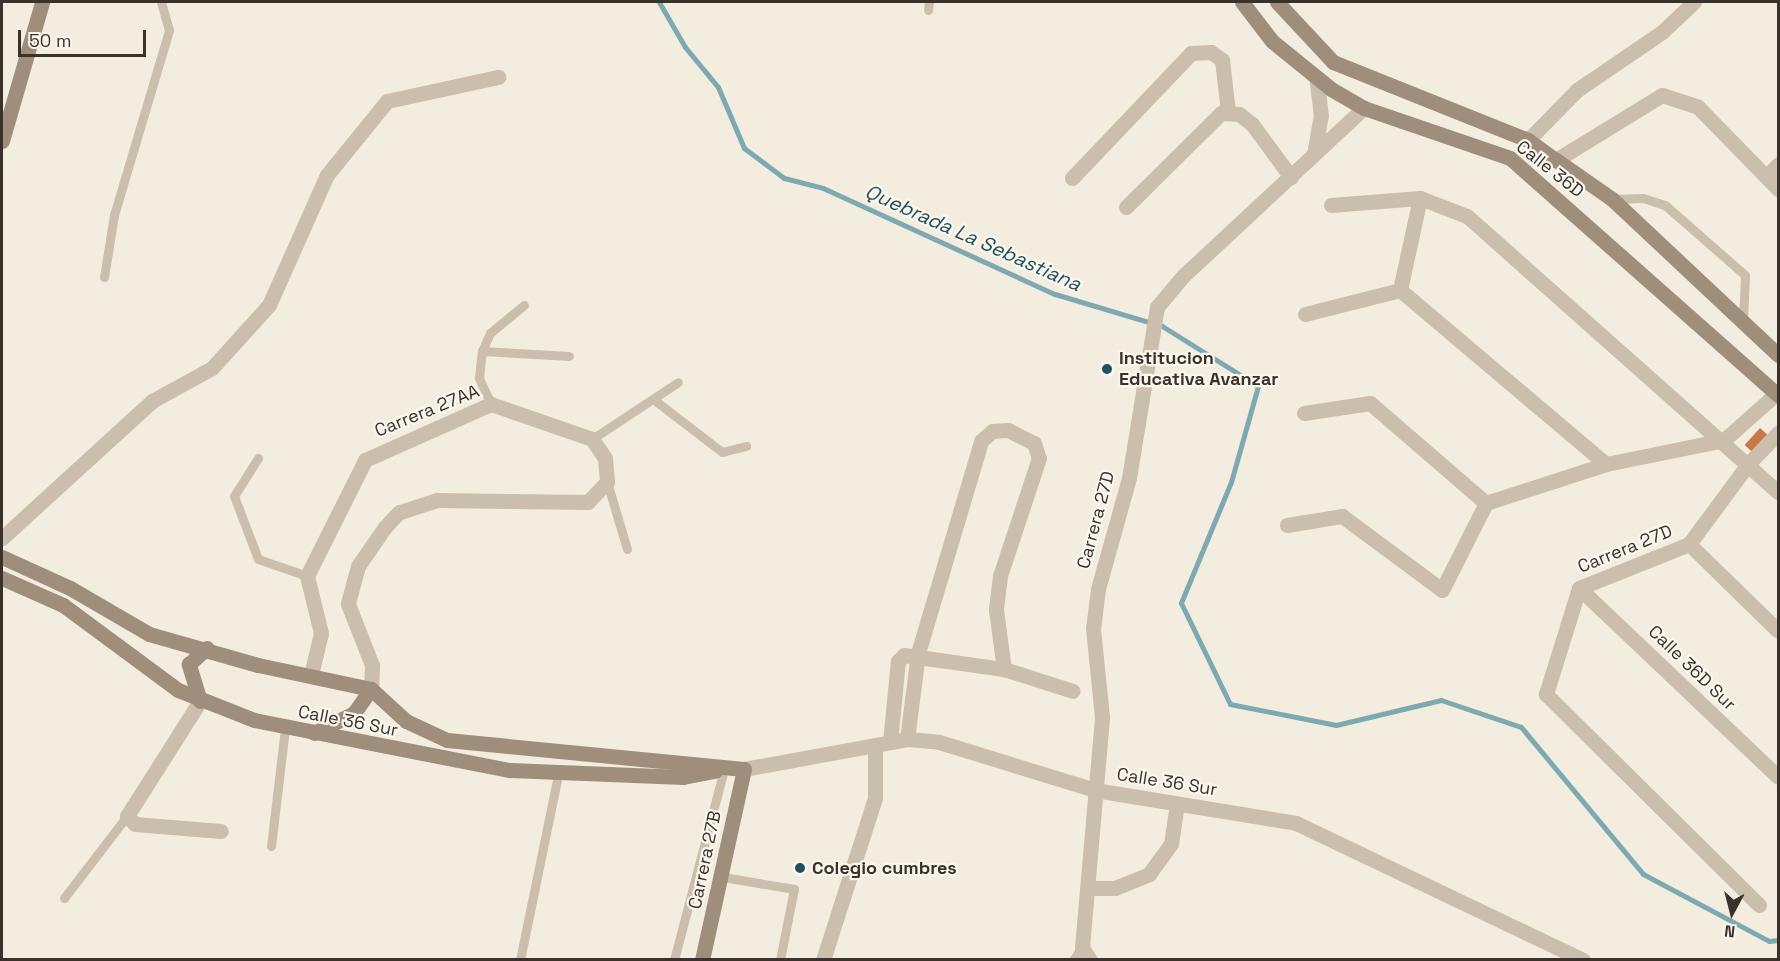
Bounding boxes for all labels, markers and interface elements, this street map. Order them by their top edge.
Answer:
scale bar [21,18,148,56]
text: 50 m [29,29,71,52]
street label: Calle 36D [1512,136,1588,202]
water label: Quebrada La Sebastiana [861,179,1085,297]
place label: Institucion Educativa Avanzar [1119,348,1279,391]
marker: Institucion Educativa Avanzar [1100,362,1114,376]
street label: Carrera 27AA [372,380,482,442]
street label: Carrera 27D [1073,469,1119,571]
street label: Carrera 27D [1575,520,1675,578]
street label: Calle 36D Sur [1644,621,1740,715]
street label: Calle 36 Sur [296,701,400,741]
street label: Calle 36 Sur [1115,763,1219,801]
street label: Carrera 27B [684,809,726,911]
place label: Colegio cumbres [812,857,957,879]
marker: Colegio cumbres [793,861,807,875]
north arrow [1702,883,1762,943]
text: N [1723,920,1736,942]

